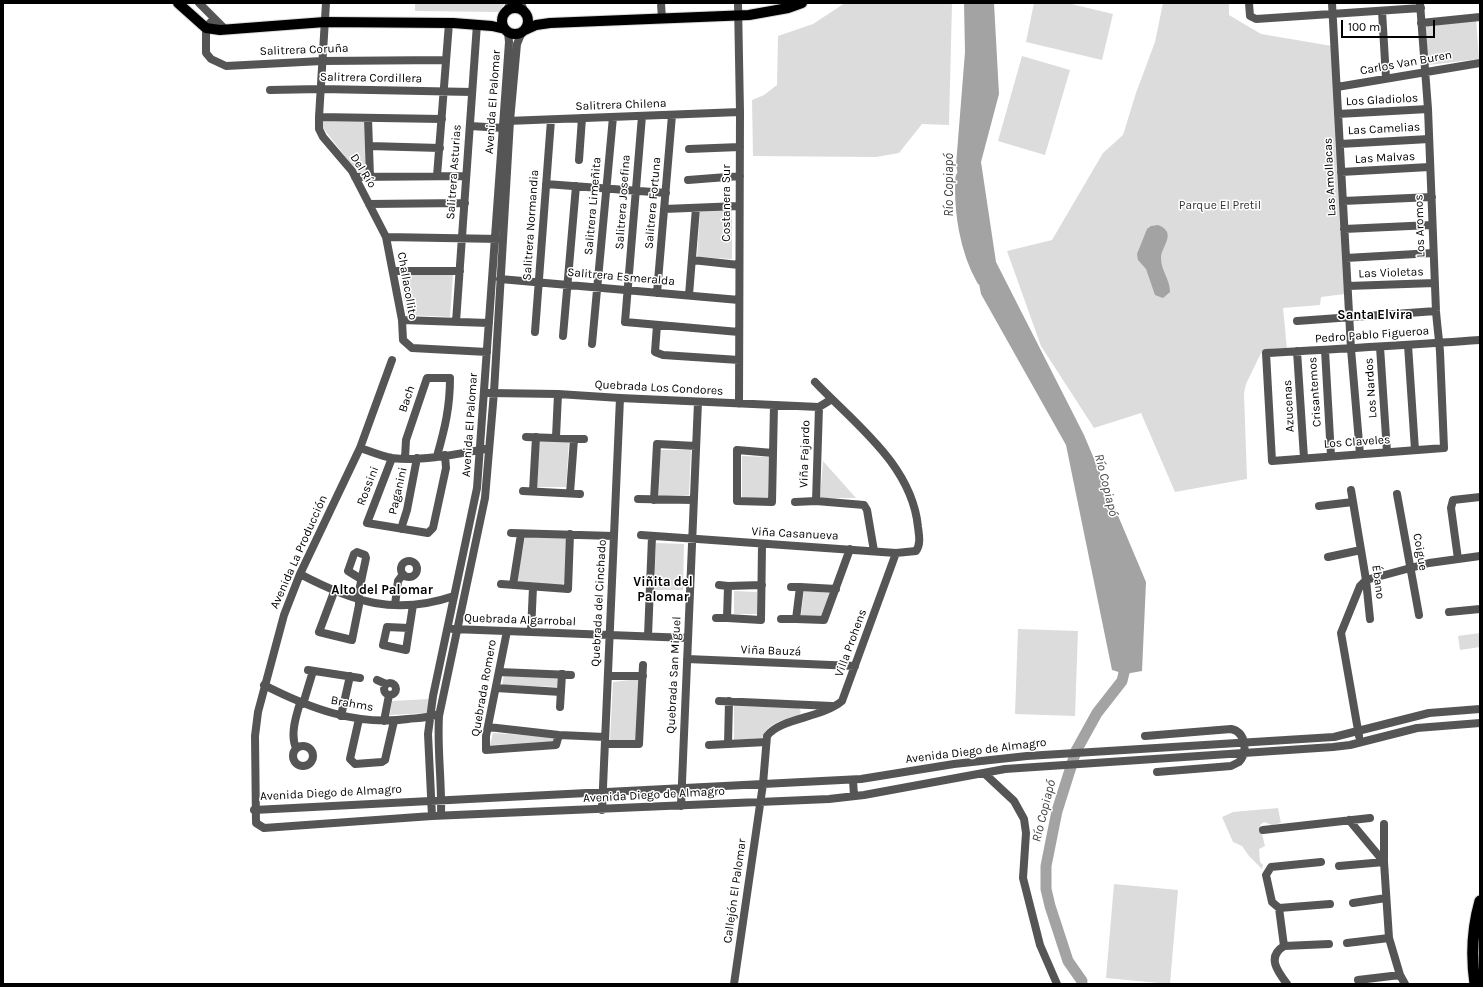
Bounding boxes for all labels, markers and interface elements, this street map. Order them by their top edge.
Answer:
scale bar [1343,12,1437,38]
text: 100 m [1348,20,1380,34]
street label: Salitrera Coruña [259,41,349,59]
street label: Carlos Van Buren [1359,48,1453,78]
street label: Avenida El Palomar [482,49,504,155]
street label: Salitrera Cordillera [320,70,422,86]
street label: Los Gladiolos [1345,91,1419,109]
street label: Salitrera Chilena [575,96,667,114]
street label: Las Camelias [1347,120,1421,138]
street label: Salitrera Asturias [443,124,465,220]
street label: Las Amollacas [1321,137,1339,217]
street label: Las Malvas [1354,149,1416,167]
street label: Del Río [347,151,379,191]
water label: Río Copiapó [941,153,957,217]
street label: Salitrera Josefina [613,154,633,250]
street label: Salitrera Limeñita [582,157,604,255]
street label: Salitrera Fortuna [642,157,664,249]
street label: Costanera Sur [720,164,734,242]
street label: Salitrera Normandia [520,169,542,281]
street label: Los Aromos [1412,194,1428,258]
park label: Parque El Pretil [1179,199,1261,213]
street label: Challacollito [394,251,420,321]
street label: Salitrera Esmeralda [567,265,675,289]
street label: Las Violetas [1358,265,1424,281]
district label: Santa Elvira [1337,307,1413,323]
street label: Pedro Pablo Figueroa [1314,324,1430,346]
street label: Crisantemos [1305,356,1325,428]
street label: Los Nardos [1362,357,1380,419]
street label: Avenida El Palomar [459,372,481,478]
street label: Quebrada Los Condores [594,377,724,399]
street label: Azucenas [1280,379,1298,433]
street label: Bach [396,384,418,414]
street label: Viña Fajardo [797,420,813,488]
street label: Los Claveles [1323,432,1391,452]
water label: Río Copiapó [1091,452,1121,518]
street label: Rossini [354,464,382,508]
street label: Paganini [386,466,410,516]
street label: Avenida La Producción [267,493,331,611]
street label: Viña Casanueva [751,525,839,543]
street label: Coigue [1410,532,1430,572]
street label: Quebrada del Cinchado [588,539,610,667]
street label: Ébano [1368,564,1388,600]
district label: Viñita del Palomar [633,574,693,605]
district label: Alto del Palomar [331,582,433,598]
street label: Villa Prohens [832,607,870,679]
street label: Quebrada Algarrobal [464,611,576,629]
street label: Quebrada San Miguel [664,616,684,734]
street label: Quebrada Romero [468,638,500,738]
street label: Viña Bauzá [740,643,802,659]
street label: Brahms [329,693,375,715]
street label: Avenida Diego de Almagro [905,735,1047,767]
water label: Río Copiapó [1029,778,1059,844]
street label: Avenida Diego de Almagro [260,782,402,804]
street label: Avenida Diego de Almagro [583,784,725,806]
street label: Callejón El Palomar [721,838,749,944]

